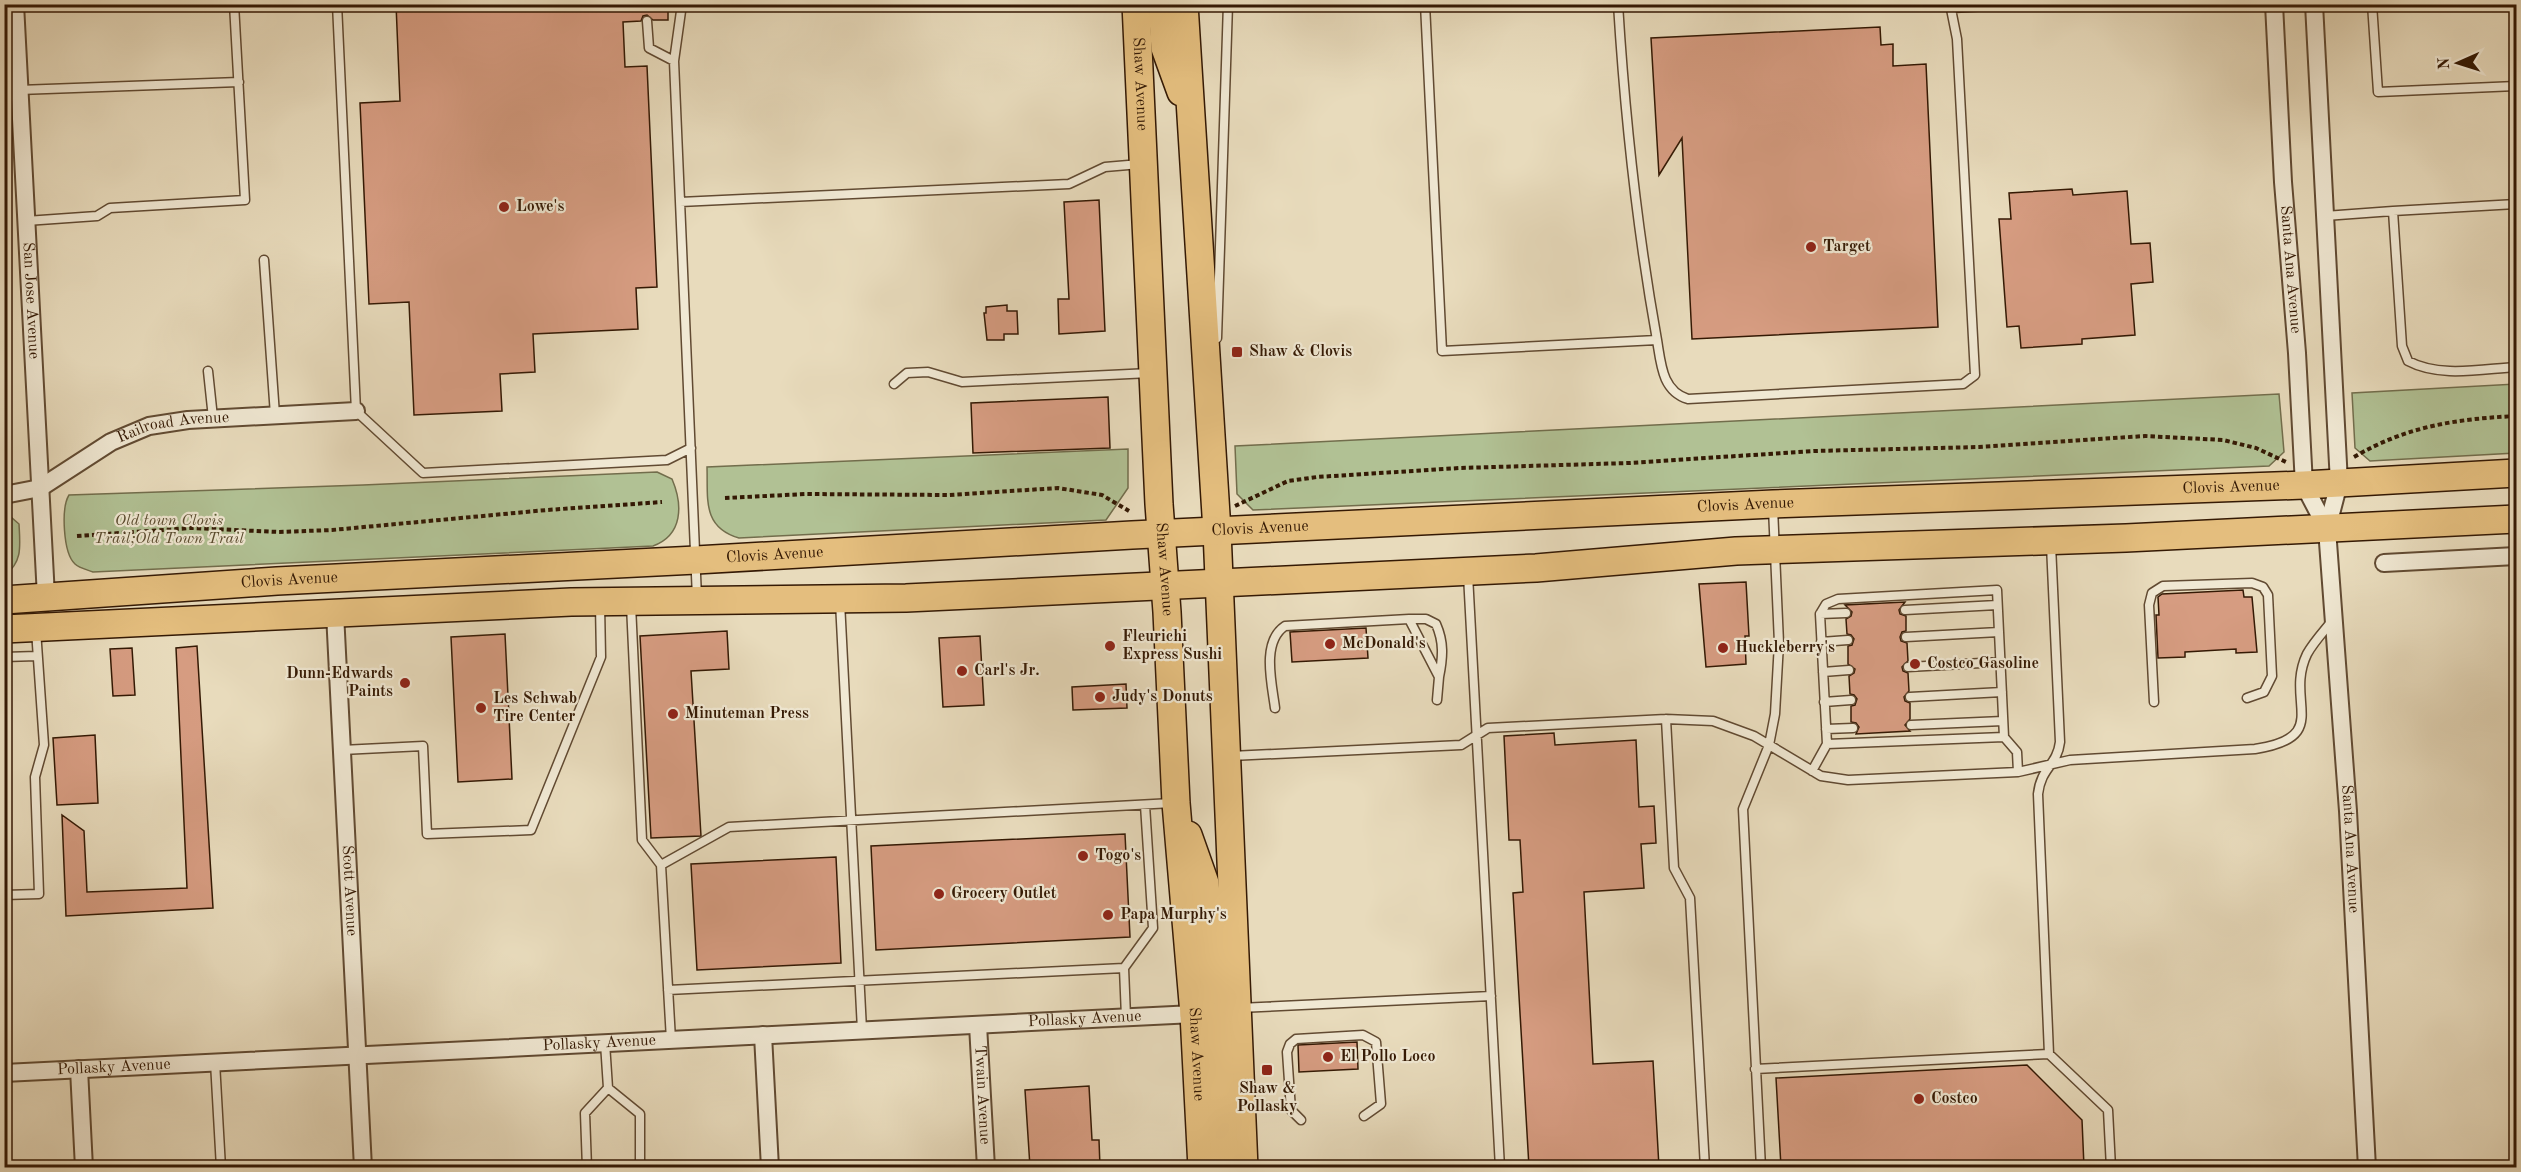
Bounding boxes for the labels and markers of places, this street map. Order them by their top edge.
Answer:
place label: Lowe's [516,199,564,215]
marker: Lowe's [497,200,511,214]
place label: Target [1823,239,1871,255]
marker: Target [1804,240,1818,254]
place label: Shaw & Clovis [1249,344,1352,360]
marker: Shaw & Clovis [1230,345,1244,359]
place label: Fleurichi Express Sushi [1122,629,1222,663]
place label: McDonald's [1342,636,1426,652]
marker: McDonald's [1323,637,1337,651]
marker: Fleurichi Express Sushi [1103,639,1117,653]
place label: Huckleberry's [1735,640,1835,656]
marker: Huckleberry's [1716,641,1730,655]
place label: Costco Gasoline [1927,656,2039,672]
marker: Costco Gasoline [1908,657,1922,671]
place label: Carl's Jr. [974,663,1040,679]
marker: Carl's Jr. [955,664,969,678]
place label: Dunn-Edwards Paints [286,666,393,700]
marker: Dunn-Edwards Paints [398,676,412,690]
place label: Judy's Donuts [1112,689,1213,705]
marker: Judy's Donuts [1093,690,1107,704]
place label: Les Schwab Tire Center [493,691,577,725]
marker: Les Schwab Tire Center [474,701,488,715]
place label: Minuteman Press [685,706,809,722]
marker: Minuteman Press [666,707,680,721]
place label: Togo's [1095,848,1141,864]
marker: Togo's [1076,849,1090,863]
place label: Grocery Outlet [951,886,1057,902]
marker: Grocery Outlet [932,887,946,901]
place label: Papa Murphy's [1120,907,1227,923]
marker: Papa Murphy's [1101,908,1115,922]
place label: El Pollo Loco [1340,1049,1436,1065]
marker: El Pollo Loco [1321,1050,1335,1064]
marker: Shaw & Pollasky [1260,1063,1274,1077]
place label: Shaw & Pollasky [1237,1081,1297,1115]
place label: Costco [1931,1091,1978,1107]
marker: Costco [1912,1092,1926,1106]

